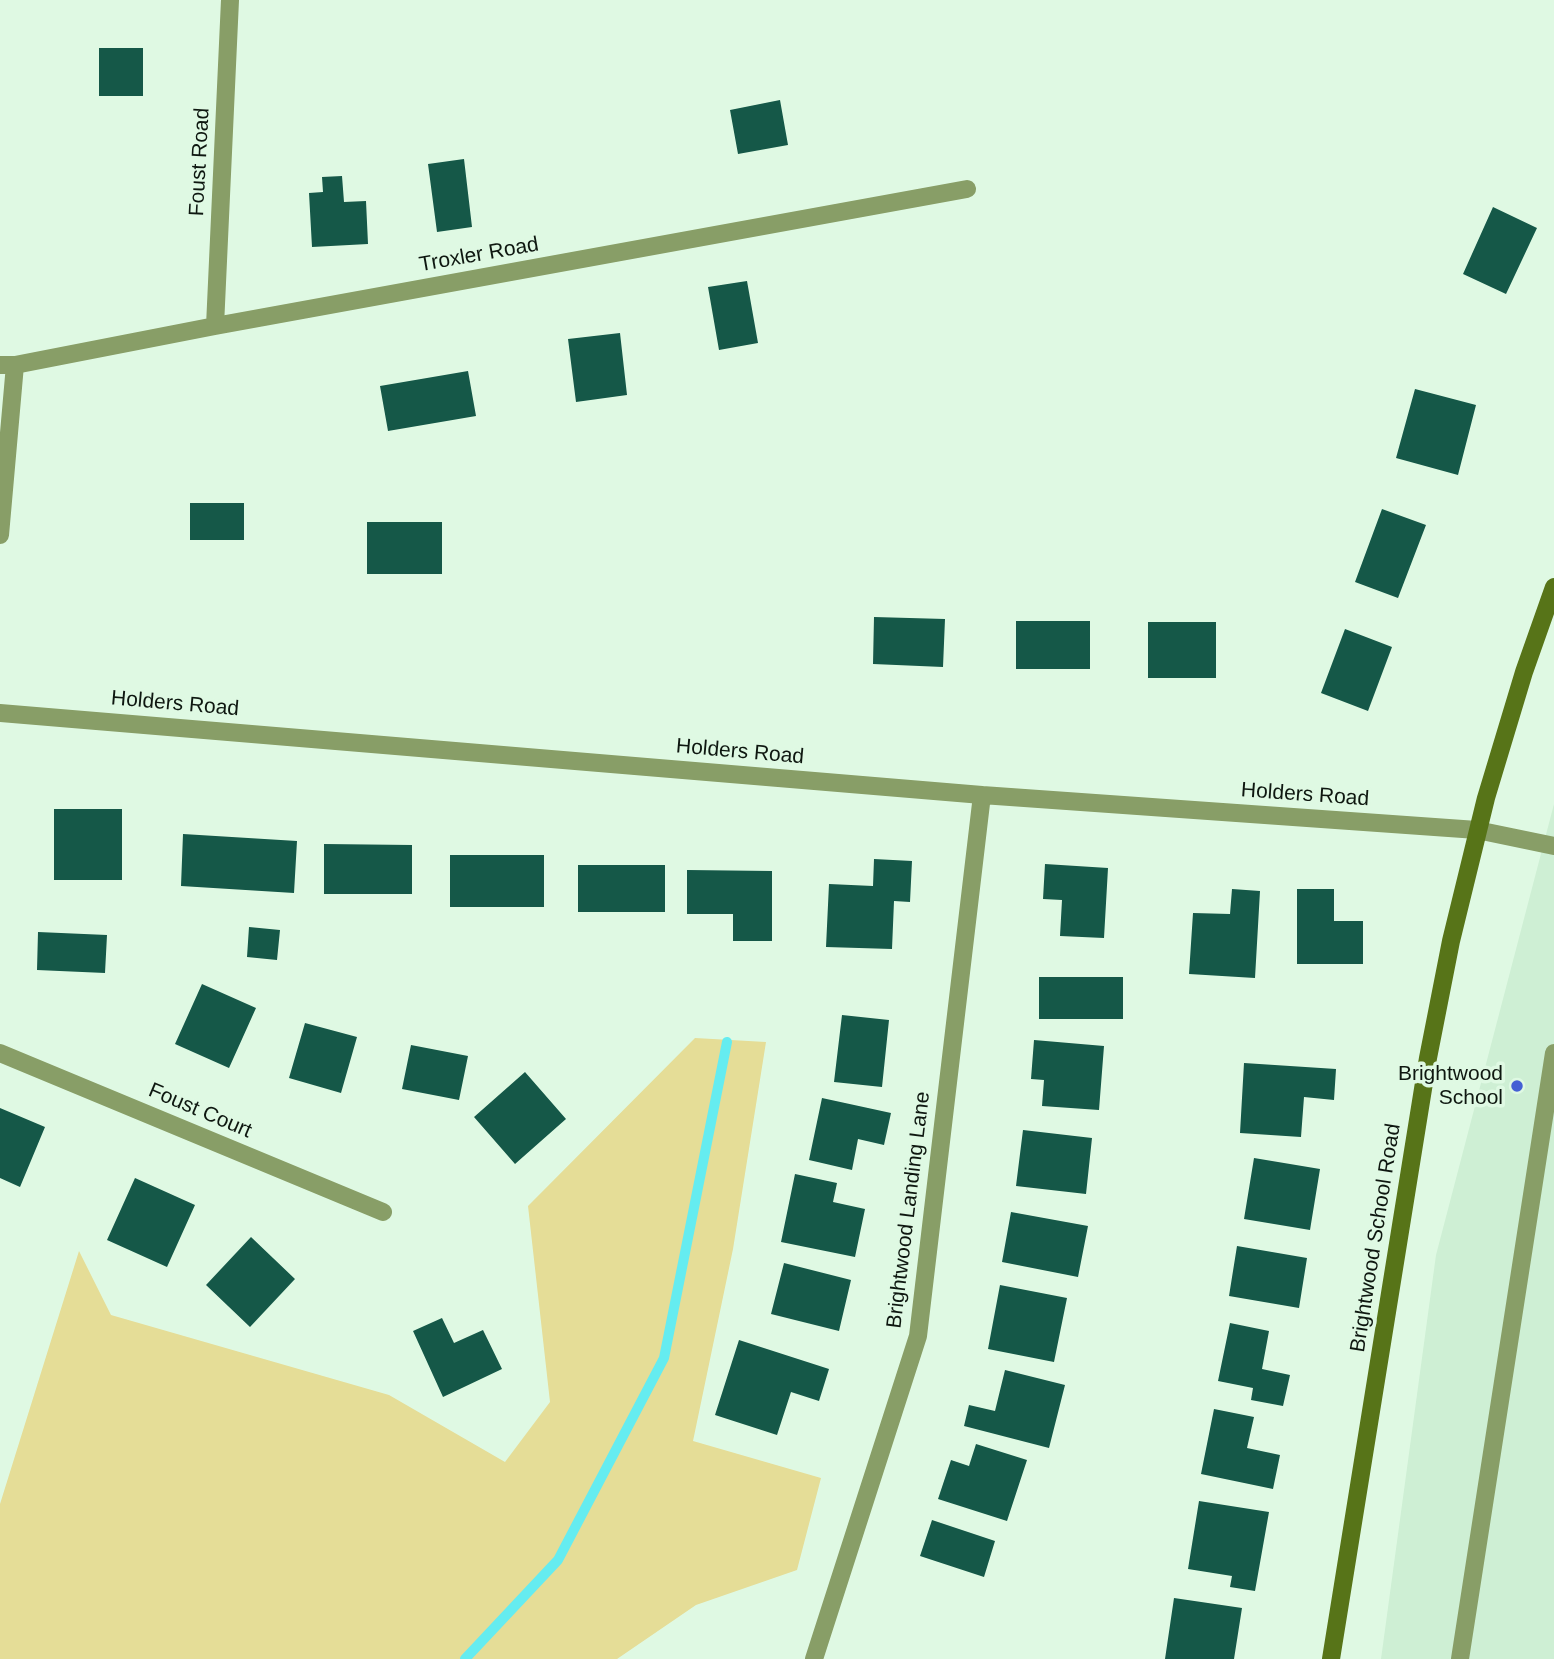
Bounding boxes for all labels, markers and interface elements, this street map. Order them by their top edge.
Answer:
street label: Foust Road [185,107,215,217]
street label: Troxler Road [417,232,541,278]
street label: Holders Road [110,686,240,722]
street label: Holders Road [675,734,805,770]
street label: Holders Road [1240,778,1370,812]
place label: Brightwood School [1398,1061,1503,1111]
street label: Foust Court [145,1078,255,1144]
marker: Brightwood School [1509,1078,1525,1094]
street label: Brightwood Landing Lane [882,1090,936,1330]
street label: Brightwood School Road [1345,1122,1407,1354]

